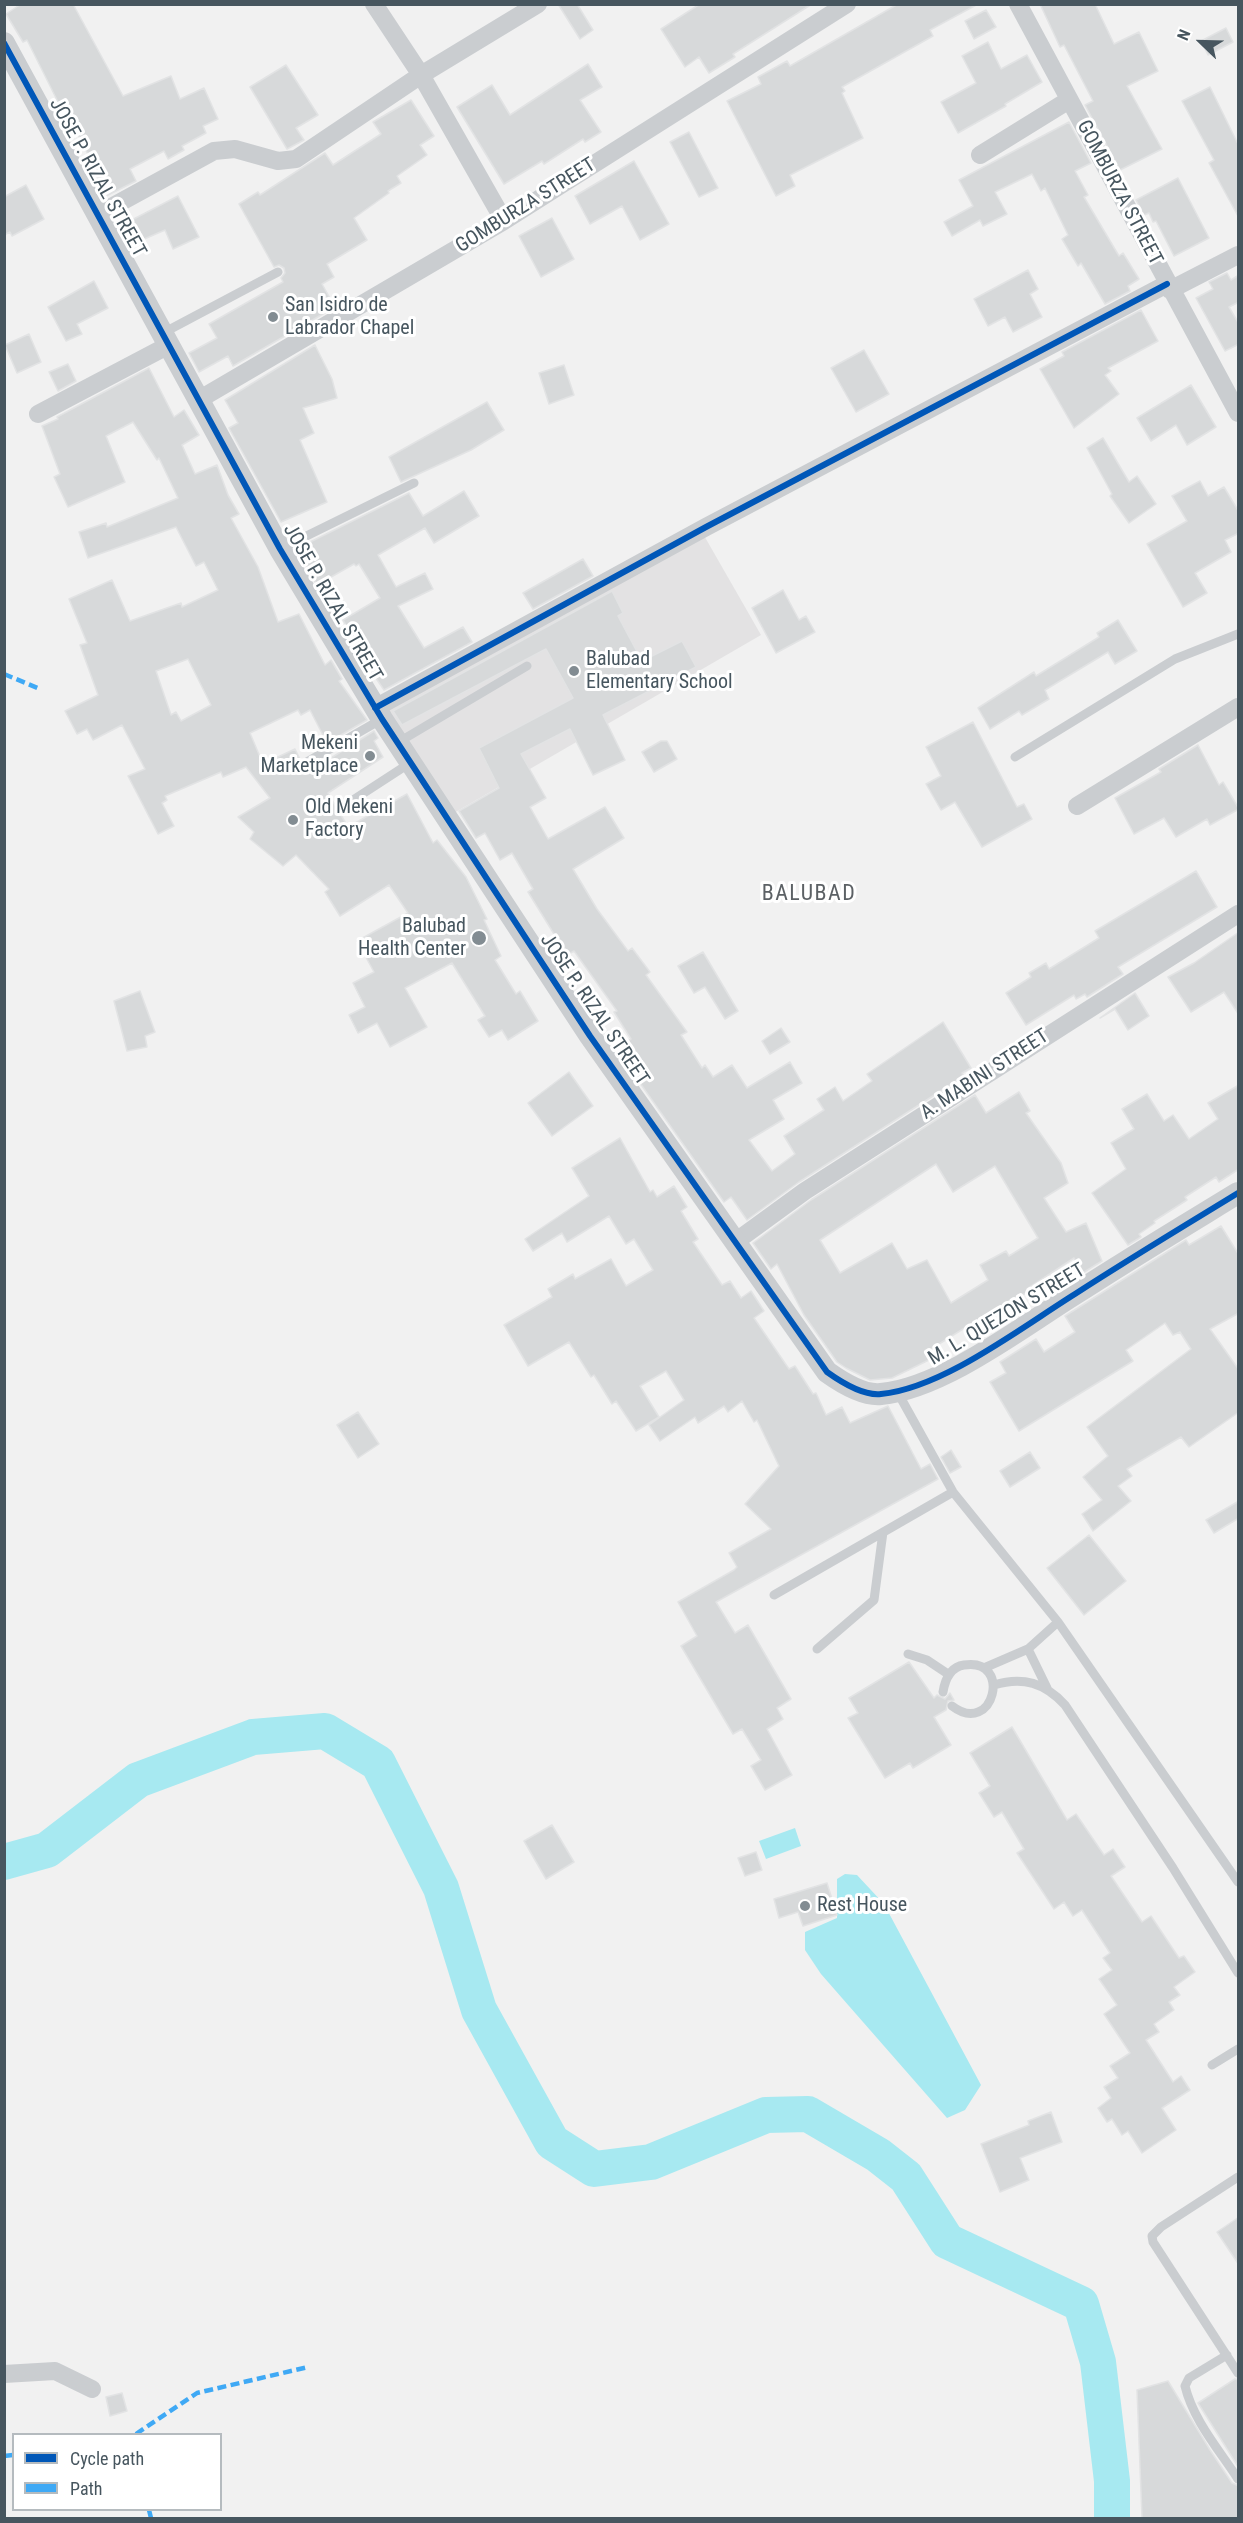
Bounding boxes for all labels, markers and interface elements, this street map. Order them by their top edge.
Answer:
north arrow [1171,12,1231,72]
text: N [1173,27,1195,43]
street label: JOSE P. RIZAL STREET [43,94,151,262]
street label: GOMBURZA STREET [1071,117,1167,269]
street label: GOMBURZA STREET [452,153,600,259]
place label: San Isidro de Labrador Chapel [285,294,414,341]
marker: San Isidro de Labrador Chapel [266,310,280,324]
street label: JOSE P. RIZAL STREET [277,520,387,686]
place label: Balubad Elementary School [586,648,733,695]
marker: Balubad Elementary School [567,664,581,678]
place label: Mekeni Marketplace [260,732,358,779]
marker: Mekeni Marketplace [363,749,377,763]
place label: Old Mekeni Factory [305,796,393,843]
marker: Old Mekeni Factory [286,813,300,827]
district label: BALUBAD [762,881,856,907]
place label: Balubad Health Center [358,915,466,962]
marker: Balubad Health Center [470,929,488,947]
street label: JOSE P. RIZAL STREET [534,929,654,1091]
street label: A. MABINI STREET [916,1025,1054,1125]
street label: M. L. QUEZON STREET [924,1259,1090,1371]
place label: Rest House [817,1894,907,1918]
marker: Rest House [798,1899,812,1913]
legend [12,2433,222,2511]
text: Cycle path [70,2448,144,2469]
text: Path [70,2478,103,2499]

